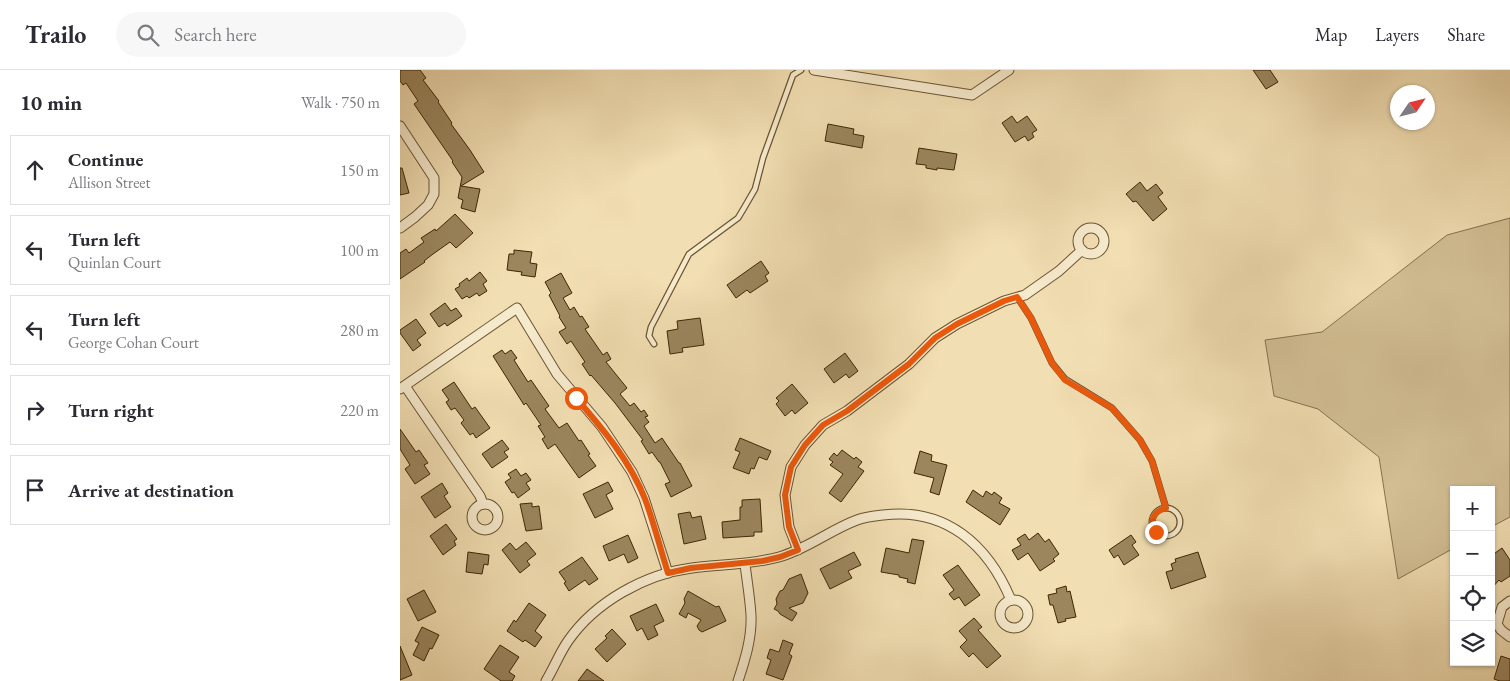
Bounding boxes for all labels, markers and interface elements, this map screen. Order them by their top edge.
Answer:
search box [116,12,466,57]
text: Trailo [25,19,86,50]
icon: search [134,21,162,49]
text: Search here [174,22,257,47]
text: Map [1315,23,1347,46]
text: Layers [1375,23,1419,46]
text: Share [1447,23,1485,46]
north arrow [1390,85,1435,130]
text: 10 min [20,89,82,116]
text: Walk · 750 m [301,92,380,113]
text: Continue [68,147,143,172]
icon: ahead [21,156,49,184]
text: 150 m [340,160,379,181]
text: Allison Street [68,172,151,193]
text: Turn left [68,227,140,252]
icon: left [21,236,49,264]
text: 100 m [340,240,379,261]
text: Quinlan Court [68,252,161,273]
text: Turn left [68,307,140,332]
icon: left [21,316,49,344]
text: 280 m [340,320,379,341]
text: George Cohan Court [68,332,199,353]
route start [565,387,588,410]
icon: right [21,396,49,424]
text: Turn right [68,398,154,423]
text: 220 m [340,400,379,421]
icon: arrive [21,476,49,504]
text: Arrive at destination [68,478,234,503]
map controls [1450,486,1495,666]
button: + [1450,486,1495,531]
route end [1145,521,1168,544]
button: − [1450,531,1495,576]
button: locate [1450,576,1495,621]
button: layers [1450,621,1495,666]

